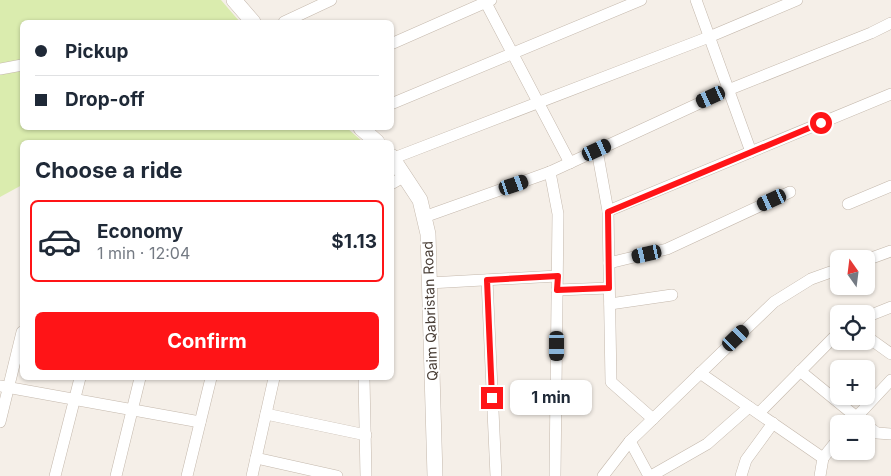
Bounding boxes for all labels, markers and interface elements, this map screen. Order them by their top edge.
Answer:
text: Pickup [65,40,128,63]
car [694,84,727,110]
text: Drop-off [65,88,145,111]
route start [810,112,832,134]
car [580,137,613,163]
text: Choose a ride [35,157,183,183]
car [497,173,530,197]
car [755,187,788,213]
icon: car [37,219,82,264]
text: Economy [97,220,183,243]
text: $1.13 [331,230,377,253]
street label: Qaim Qabristan Road [419,241,440,381]
text: 1 min · 12:04 [97,243,190,263]
car [630,243,663,265]
north arrow [830,250,875,295]
map controls [830,250,875,460]
button: locate [830,305,875,350]
button: Confirm [35,312,379,370]
car [719,322,752,354]
car [549,331,564,361]
button: + [830,360,875,405]
callout: 1 min [510,380,592,416]
route end [481,387,503,409]
text: 1 min [531,387,571,407]
button: − [830,415,875,460]

